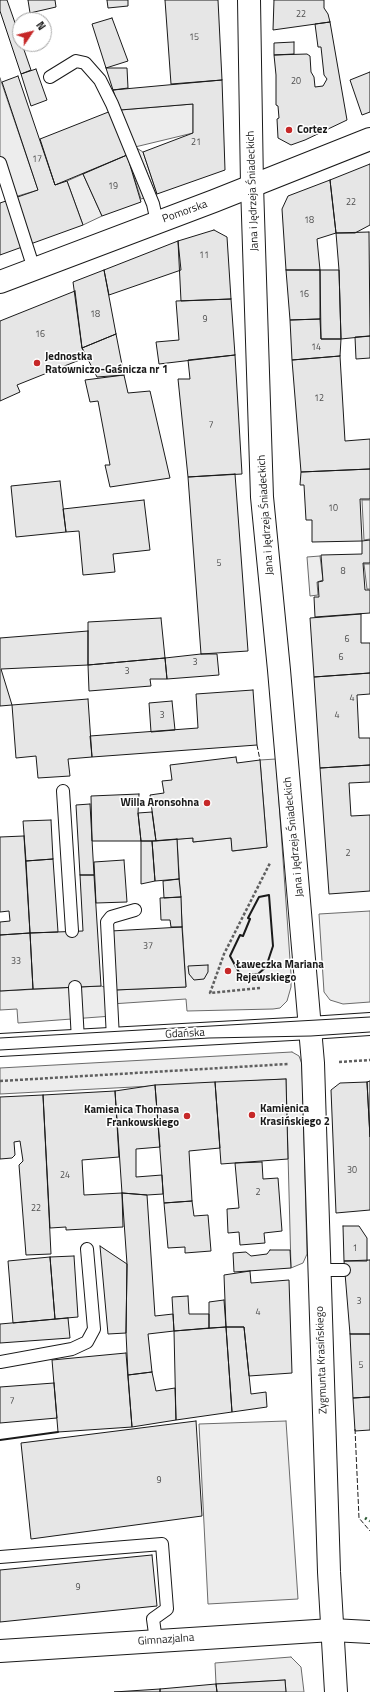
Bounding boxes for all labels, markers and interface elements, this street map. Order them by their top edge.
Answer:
house number: 22 [296,10,306,20]
north arrow [12,12,52,52]
text: N [32,18,50,33]
house number: 15 [189,33,199,43]
house number: 20 [291,77,301,87]
place label: Cortez [297,123,327,137]
marker: Cortez [284,125,294,135]
street label: Jana i Jędrzeja Śniadeckich [244,130,262,252]
house number: 21 [191,138,201,148]
house number: 17 [32,155,42,165]
house number: 19 [108,182,118,192]
street label: Pomorska [161,198,209,226]
house number: 22 [346,198,356,208]
house number: 18 [304,216,314,226]
house number: 11 [199,251,209,261]
house number: 16 [299,290,309,300]
house number: 18 [90,310,100,320]
house number: 9 [202,315,208,325]
house number: 16 [35,330,45,340]
house number: 14 [311,343,321,353]
place label: Jednostka Ratowniczo-Gaśnicza nr 1 [45,350,168,376]
marker: Jednostka Ratowniczo-Gaśnicza nr 1 [32,358,42,368]
house number: 12 [314,394,324,404]
house number: 7 [208,421,214,431]
street label: Jana i Jędrzeja Śniadeckich [255,454,277,576]
house number: 10 [328,504,338,514]
house number: 5 [216,559,222,569]
house number: 8 [340,567,346,577]
house number: 6 [344,635,350,645]
house number: 6 [338,653,344,663]
house number: 3 [192,658,198,668]
house number: 3 [124,667,130,677]
house number: 4 [349,694,355,704]
house number: 3 [159,711,165,721]
house number: 4 [334,711,340,721]
street label: Jana i Jędrzeja Śniadeckich [281,776,307,898]
place label: Willa Aronsohna [120,796,199,810]
marker: Willa Aronsohna [202,798,212,808]
house number: 2 [345,849,351,859]
house number: 37 [143,942,153,952]
house number: 33 [11,957,21,967]
place label: Ławeczka Mariana Rejewskiego [236,958,324,984]
marker: Ławeczka Mariana Rejewskiego [223,966,233,976]
street label: Gdańska [165,1026,205,1042]
place label: Kamienica Krasińskiego 2 [260,1102,330,1128]
place label: Kamienica Thomasa Frankowskiego [84,1103,179,1129]
marker: Kamienica Krasińskiego 2 [247,1110,257,1120]
marker: Kamienica Thomasa Frankowskiego [182,1111,192,1121]
house number: 30 [347,1166,357,1176]
house number: 24 [60,1171,70,1181]
house number: 2 [255,1188,261,1198]
house number: 22 [31,1204,41,1214]
house number: 1 [352,1244,358,1254]
house number: 3 [356,1297,362,1307]
street label: Zygmunta Krasińskiego [314,1306,330,1414]
house number: 4 [255,1308,261,1318]
house number: 5 [358,1361,364,1371]
house number: 7 [9,1397,15,1407]
house number: 9 [156,1476,162,1486]
house number: 9 [75,1583,81,1593]
street label: Gimnazjalna [137,1631,195,1649]

